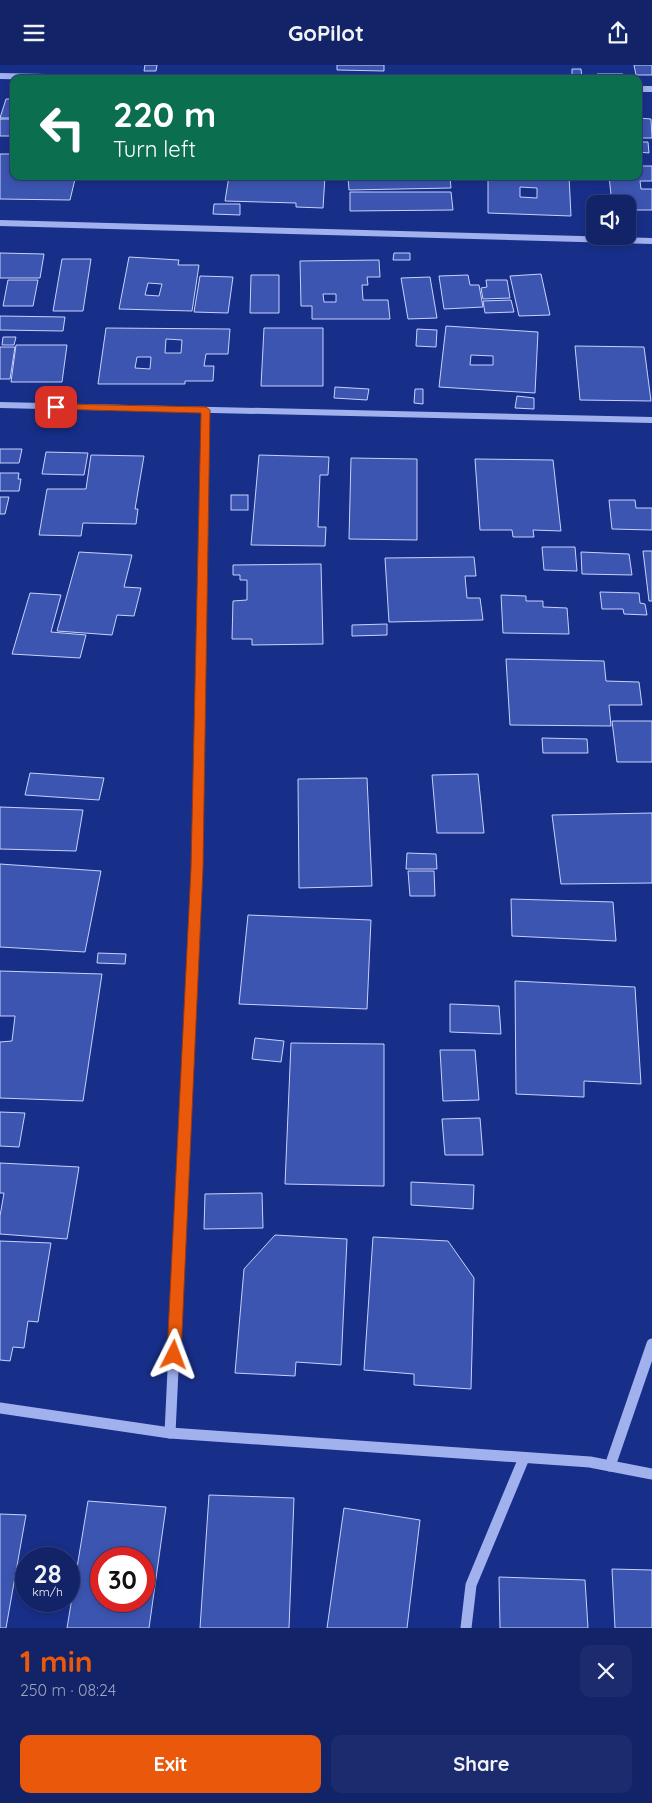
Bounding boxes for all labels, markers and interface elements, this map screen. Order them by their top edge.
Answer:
icon: menu [20,19,48,47]
text: GoPilot [288,19,364,47]
icon: share [604,19,632,47]
text: 220 m [113,92,216,136]
icon: left [30,95,95,160]
text: Turn left [113,135,196,163]
map controls [586,195,636,245]
button: sound [586,195,636,245]
pin [35,386,77,428]
icon: arrive [42,393,70,421]
position arrow [147,1328,199,1380]
speed limit sign: 30 [90,1547,155,1612]
text: 28 [34,1558,61,1589]
text: km/h [32,1584,63,1599]
text: 1 min [20,1642,93,1680]
button: close [580,1645,632,1697]
text: 250 m · 08:24 [20,1680,116,1700]
button: Exit [20,1735,321,1793]
button: Share [331,1735,632,1793]

